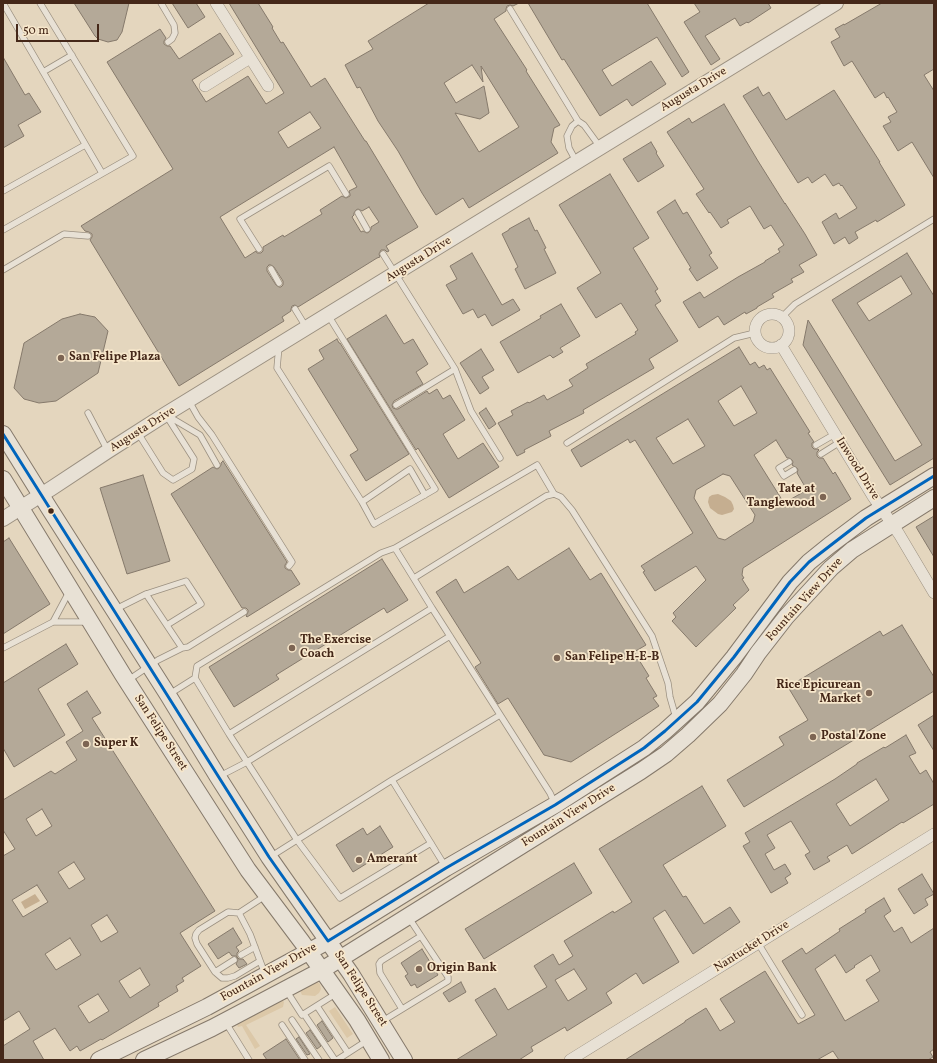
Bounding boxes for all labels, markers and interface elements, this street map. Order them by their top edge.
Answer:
scale bar [18,16,101,42]
text: 50 m [23,23,49,39]
street label: Augusta Drive [658,65,730,115]
street label: Augusta Drive [383,234,455,286]
place label: San Felipe Plaza [69,351,161,365]
marker: San Felipe Plaza [56,353,66,363]
street label: Augusta Drive [107,404,179,456]
street label: Inwood Drive [832,435,882,503]
place label: Tate at Tanglewood [747,483,815,511]
marker: Tate at Tanglewood [818,492,828,502]
unlabelled marker [46,506,56,516]
street label: Fountain View Drive [764,555,846,645]
place label: The Exercise Coach [300,634,371,662]
marker: The Exercise Coach [287,643,297,653]
place label: San Felipe H-E-B [565,651,659,665]
marker: San Felipe H-E-B [552,653,562,663]
place label: Rice Epicurean Market [776,679,861,707]
marker: Rice Epicurean Market [864,688,874,698]
street label: San Felipe Street [130,692,190,774]
place label: Postal Zone [821,730,886,744]
marker: Postal Zone [808,732,818,742]
place label: Super K [94,737,139,751]
marker: Super K [81,739,91,749]
street label: Fountain View Drive [520,781,618,851]
place label: Amerant [367,853,418,867]
marker: Amerant [354,855,364,865]
street label: Nantucket Drive [712,918,792,976]
street label: Fountain View Drive [218,941,320,1005]
street label: San Felipe Street [330,948,390,1030]
place label: Origin Bank [427,962,497,976]
marker: Origin Bank [414,964,424,974]

